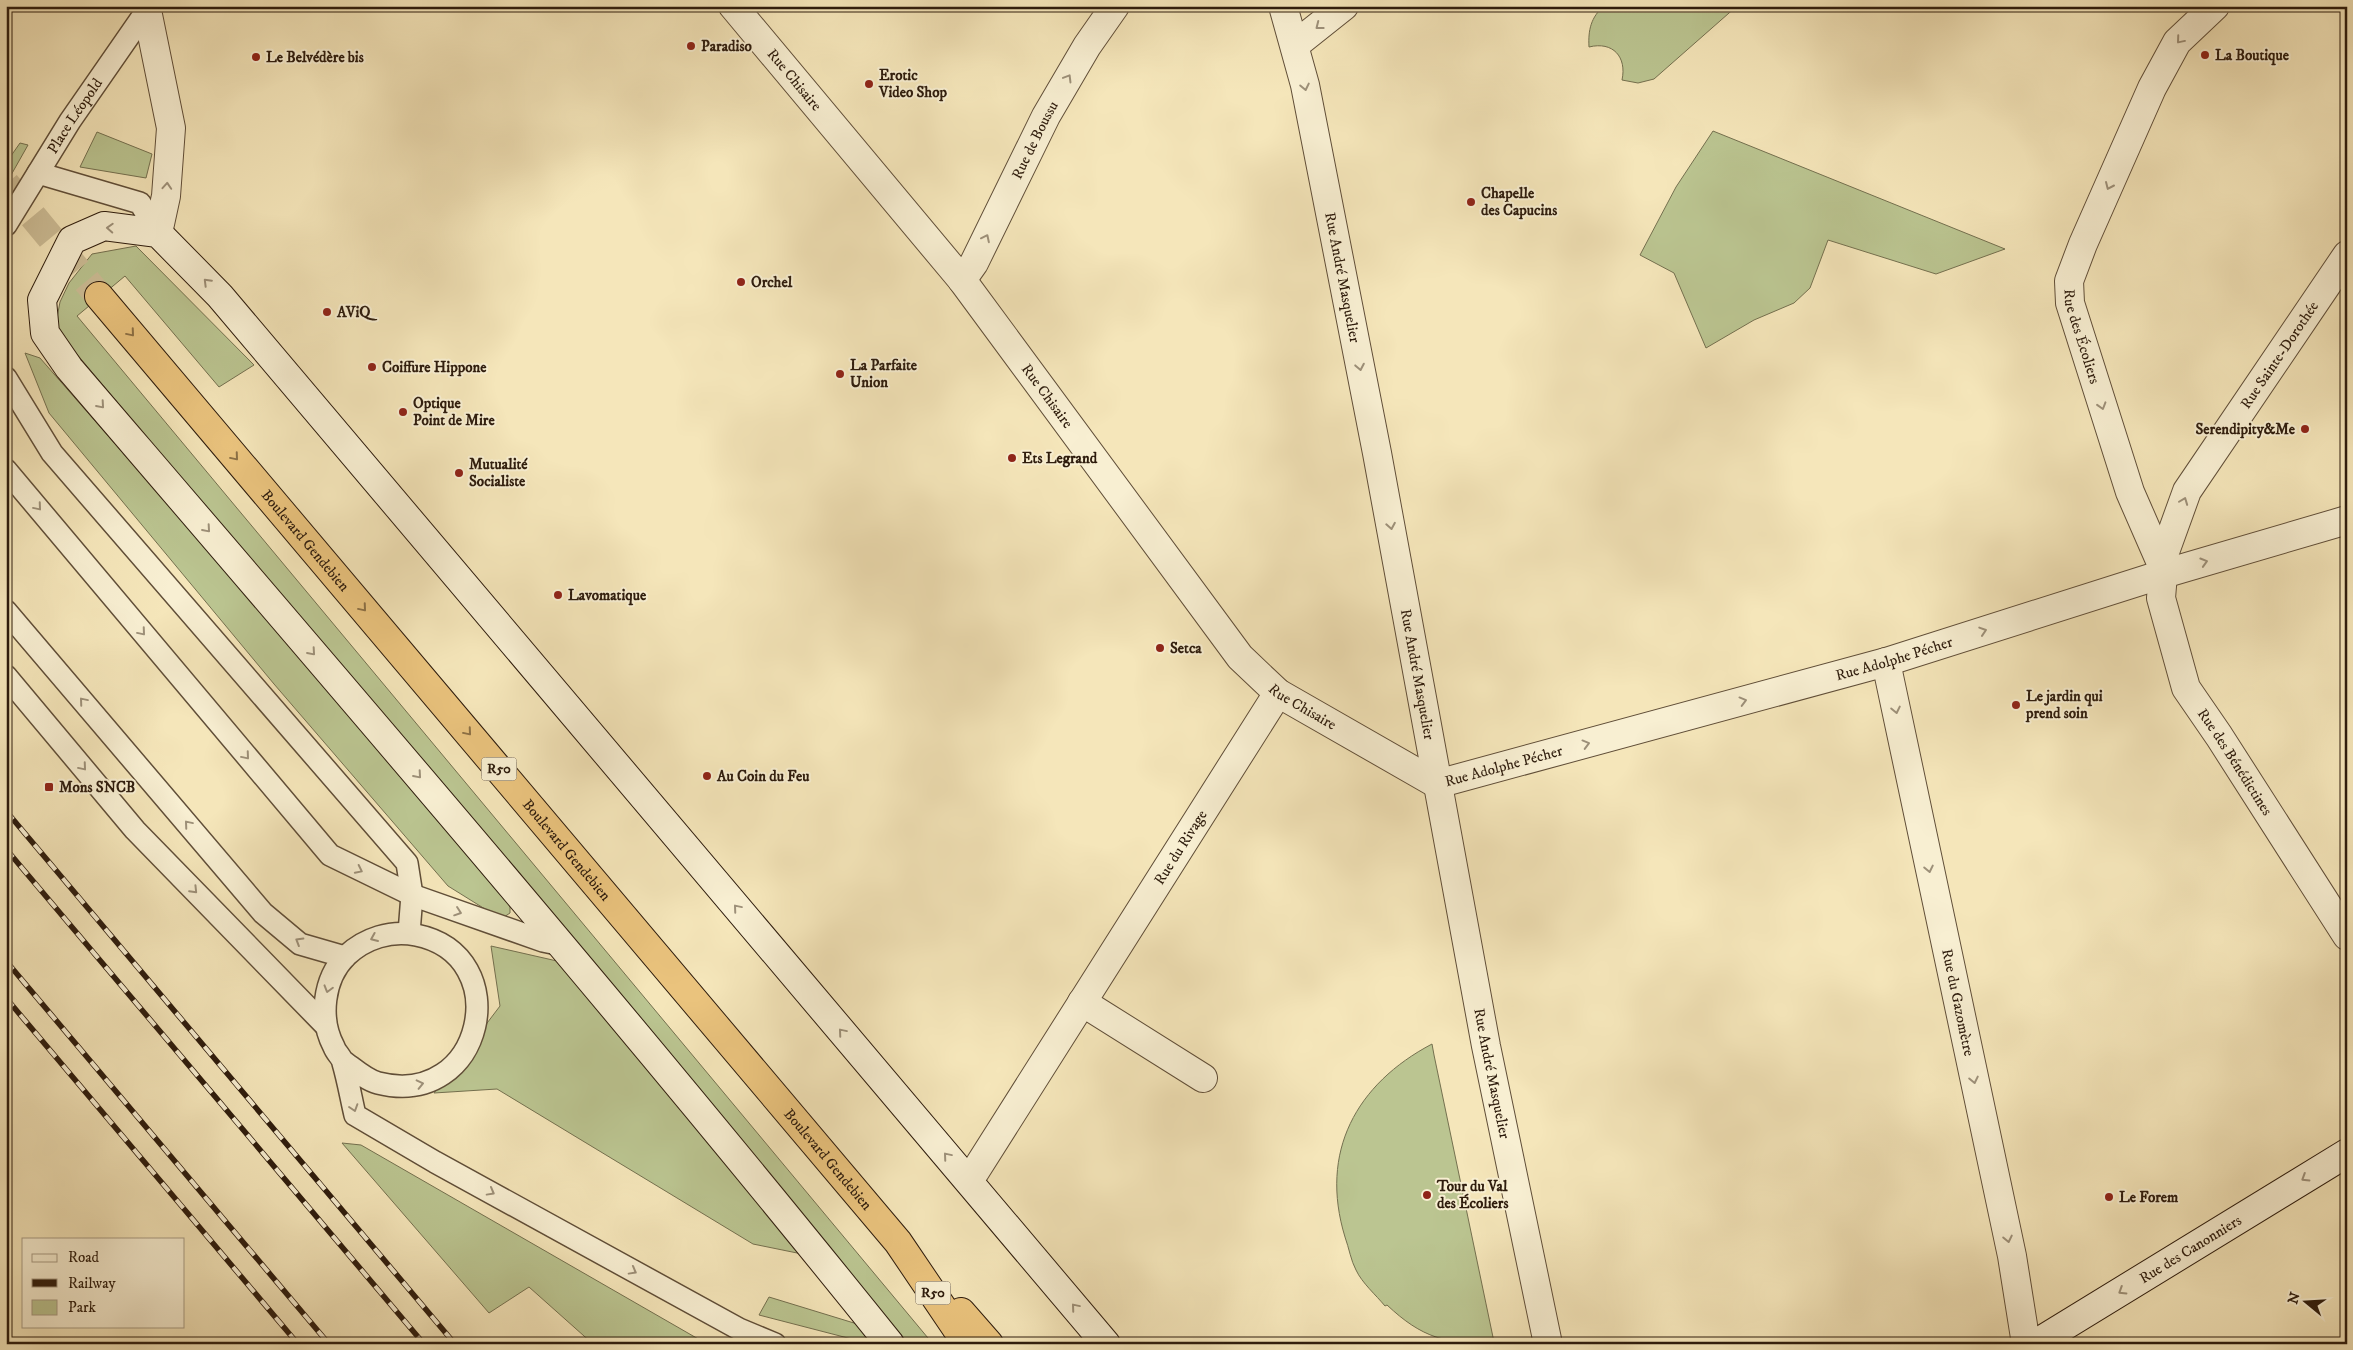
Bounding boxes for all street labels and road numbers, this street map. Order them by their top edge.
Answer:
street label: Rue Chisaire [763,45,826,115]
street label: Place Léopold [43,74,107,157]
street label: Rue de Boussu [1007,97,1062,182]
street label: Rue André Masquelier [1321,210,1365,345]
street label: Rue des Écoliers [2060,289,2105,386]
street label: Rue Sainte-Dorothée [2236,297,2323,412]
street label: Rue Chisaire [1017,360,1077,432]
street label: Boulevard Gendebien [257,486,354,595]
street label: Rue André Masquelier [1396,607,1439,742]
street label: Rue Adolphe Pécher [1834,632,1955,685]
street label: Rue Chisaire [1264,680,1340,734]
street label: Rue des Bénédictines [2193,705,2277,819]
street label: Rue Adolphe Pécher [1443,741,1565,791]
road number: R50 [482,758,516,781]
street label: Boulevard Gendebien [519,795,615,905]
street label: Rue du Rivage [1150,806,1211,888]
street label: Rue du Gazomètre [1938,947,1979,1058]
street label: Rue André Masquelier [1470,1007,1515,1141]
street label: Boulevard Gendebien [780,1105,877,1214]
street label: Rue des Canonniers [2136,1210,2245,1287]
road number: R50 [916,1282,950,1305]

